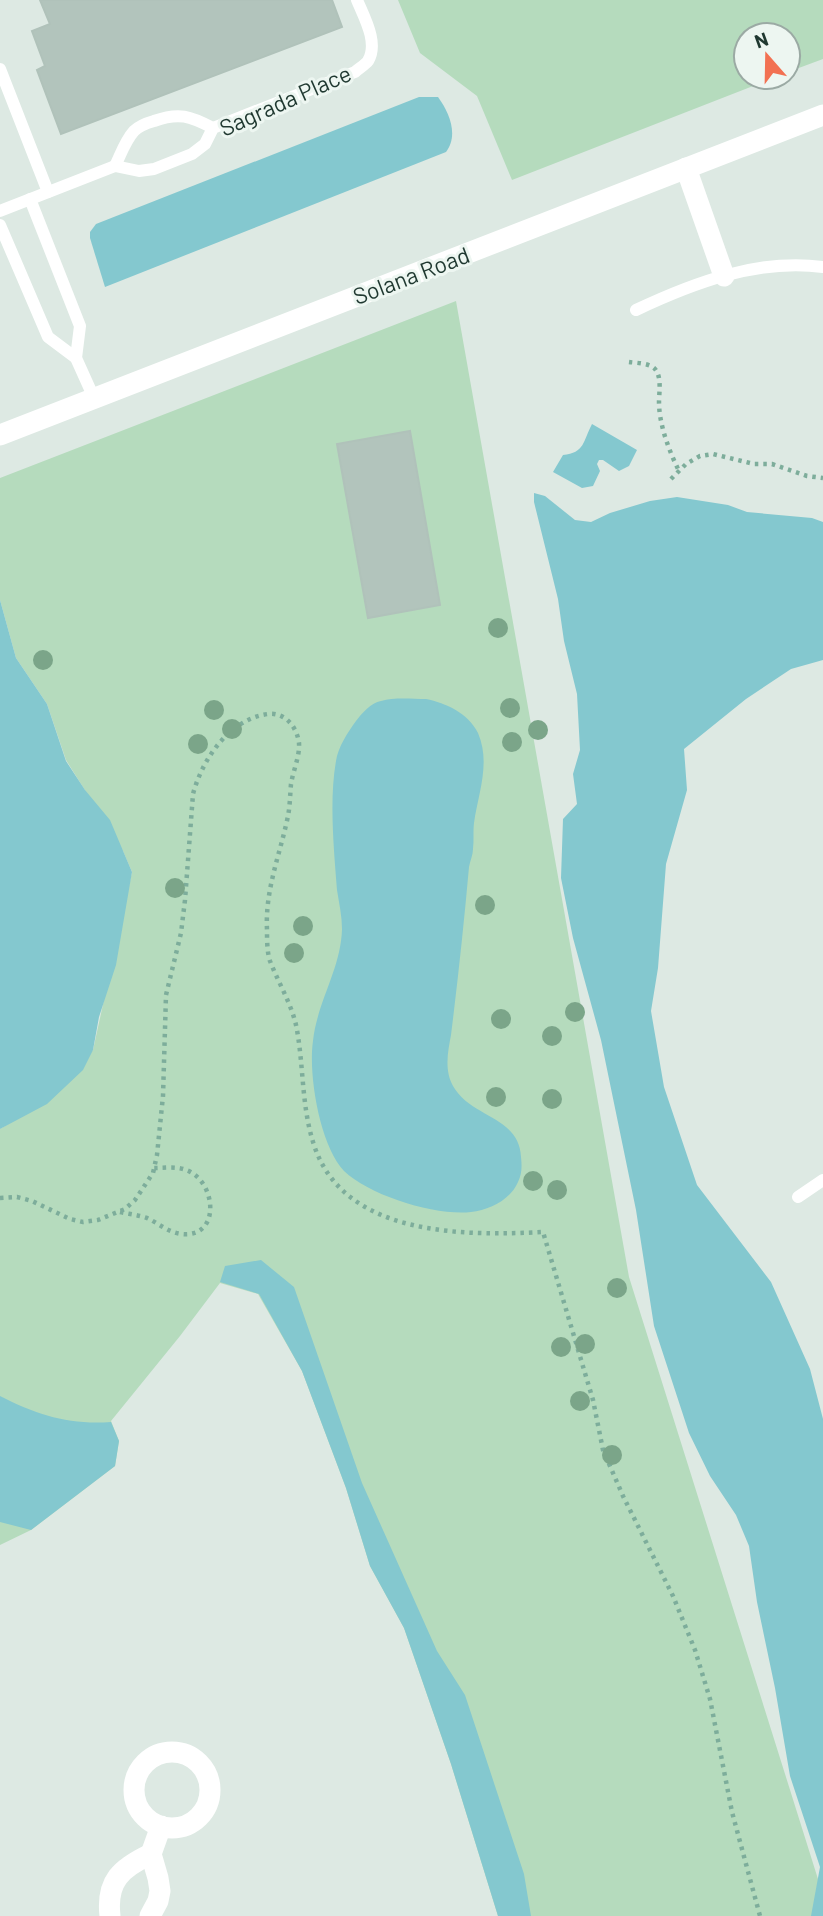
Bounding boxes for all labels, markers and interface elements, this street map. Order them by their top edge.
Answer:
north arrow [732,21,802,91]
text: N [751,27,771,53]
street label: Sagrada Place [215,58,355,142]
street label: Solana Road [349,240,473,310]

